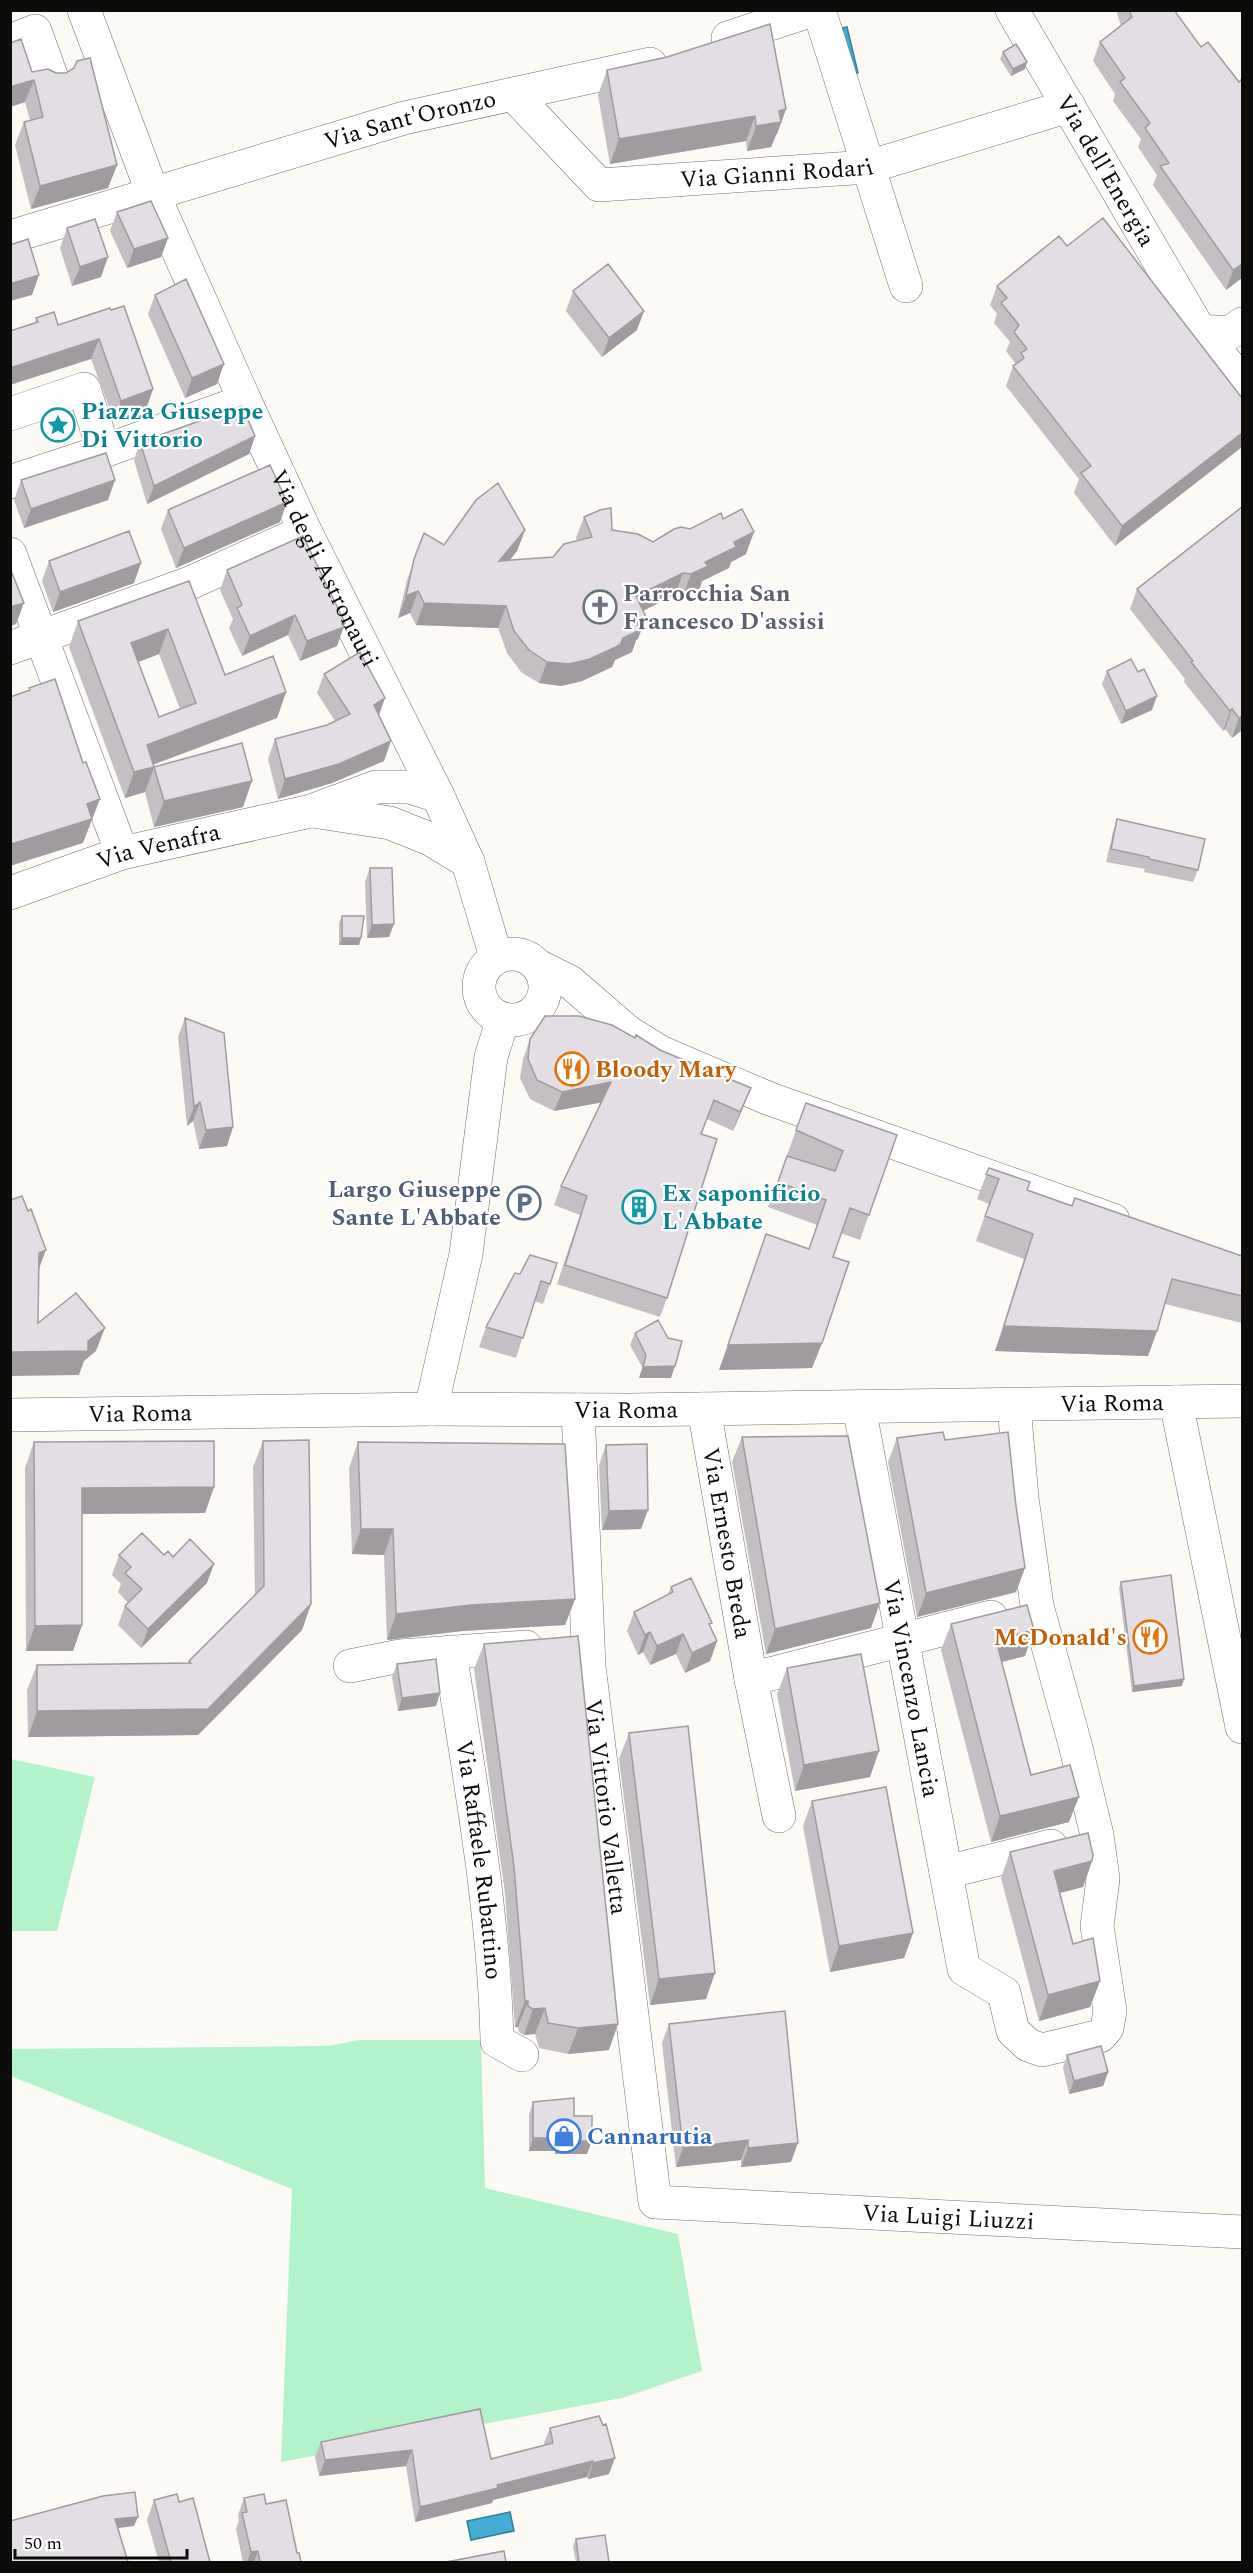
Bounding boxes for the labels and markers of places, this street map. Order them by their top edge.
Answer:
place label: Piazza Giuseppe Di Vittorio [81,394,263,458]
place icon: Piazza Giuseppe Di Vittorio [40,407,76,443]
place label: Parrocchia San Francesco D'assisi [623,576,825,640]
church icon: Parrocchia San Francesco D'assisi [582,589,618,625]
restaurant icon: Bloody Mary [554,1051,590,1087]
place label: Bloody Mary [595,1052,738,1088]
place label: Largo Giuseppe Sante L'Abbate [328,1172,501,1236]
place label: Ex saponificio L'Abbate [662,1176,820,1240]
parking icon: Largo Giuseppe Sante L'Abbate [506,1185,542,1221]
building icon: Ex saponificio L'Abbate [621,1189,657,1225]
restaurant icon: McDonald's [1132,1619,1168,1655]
place label: McDonald's [994,1620,1127,1656]
shop icon: Cannarutia [546,2118,582,2154]
place label: Cannarutia [587,2119,713,2155]

